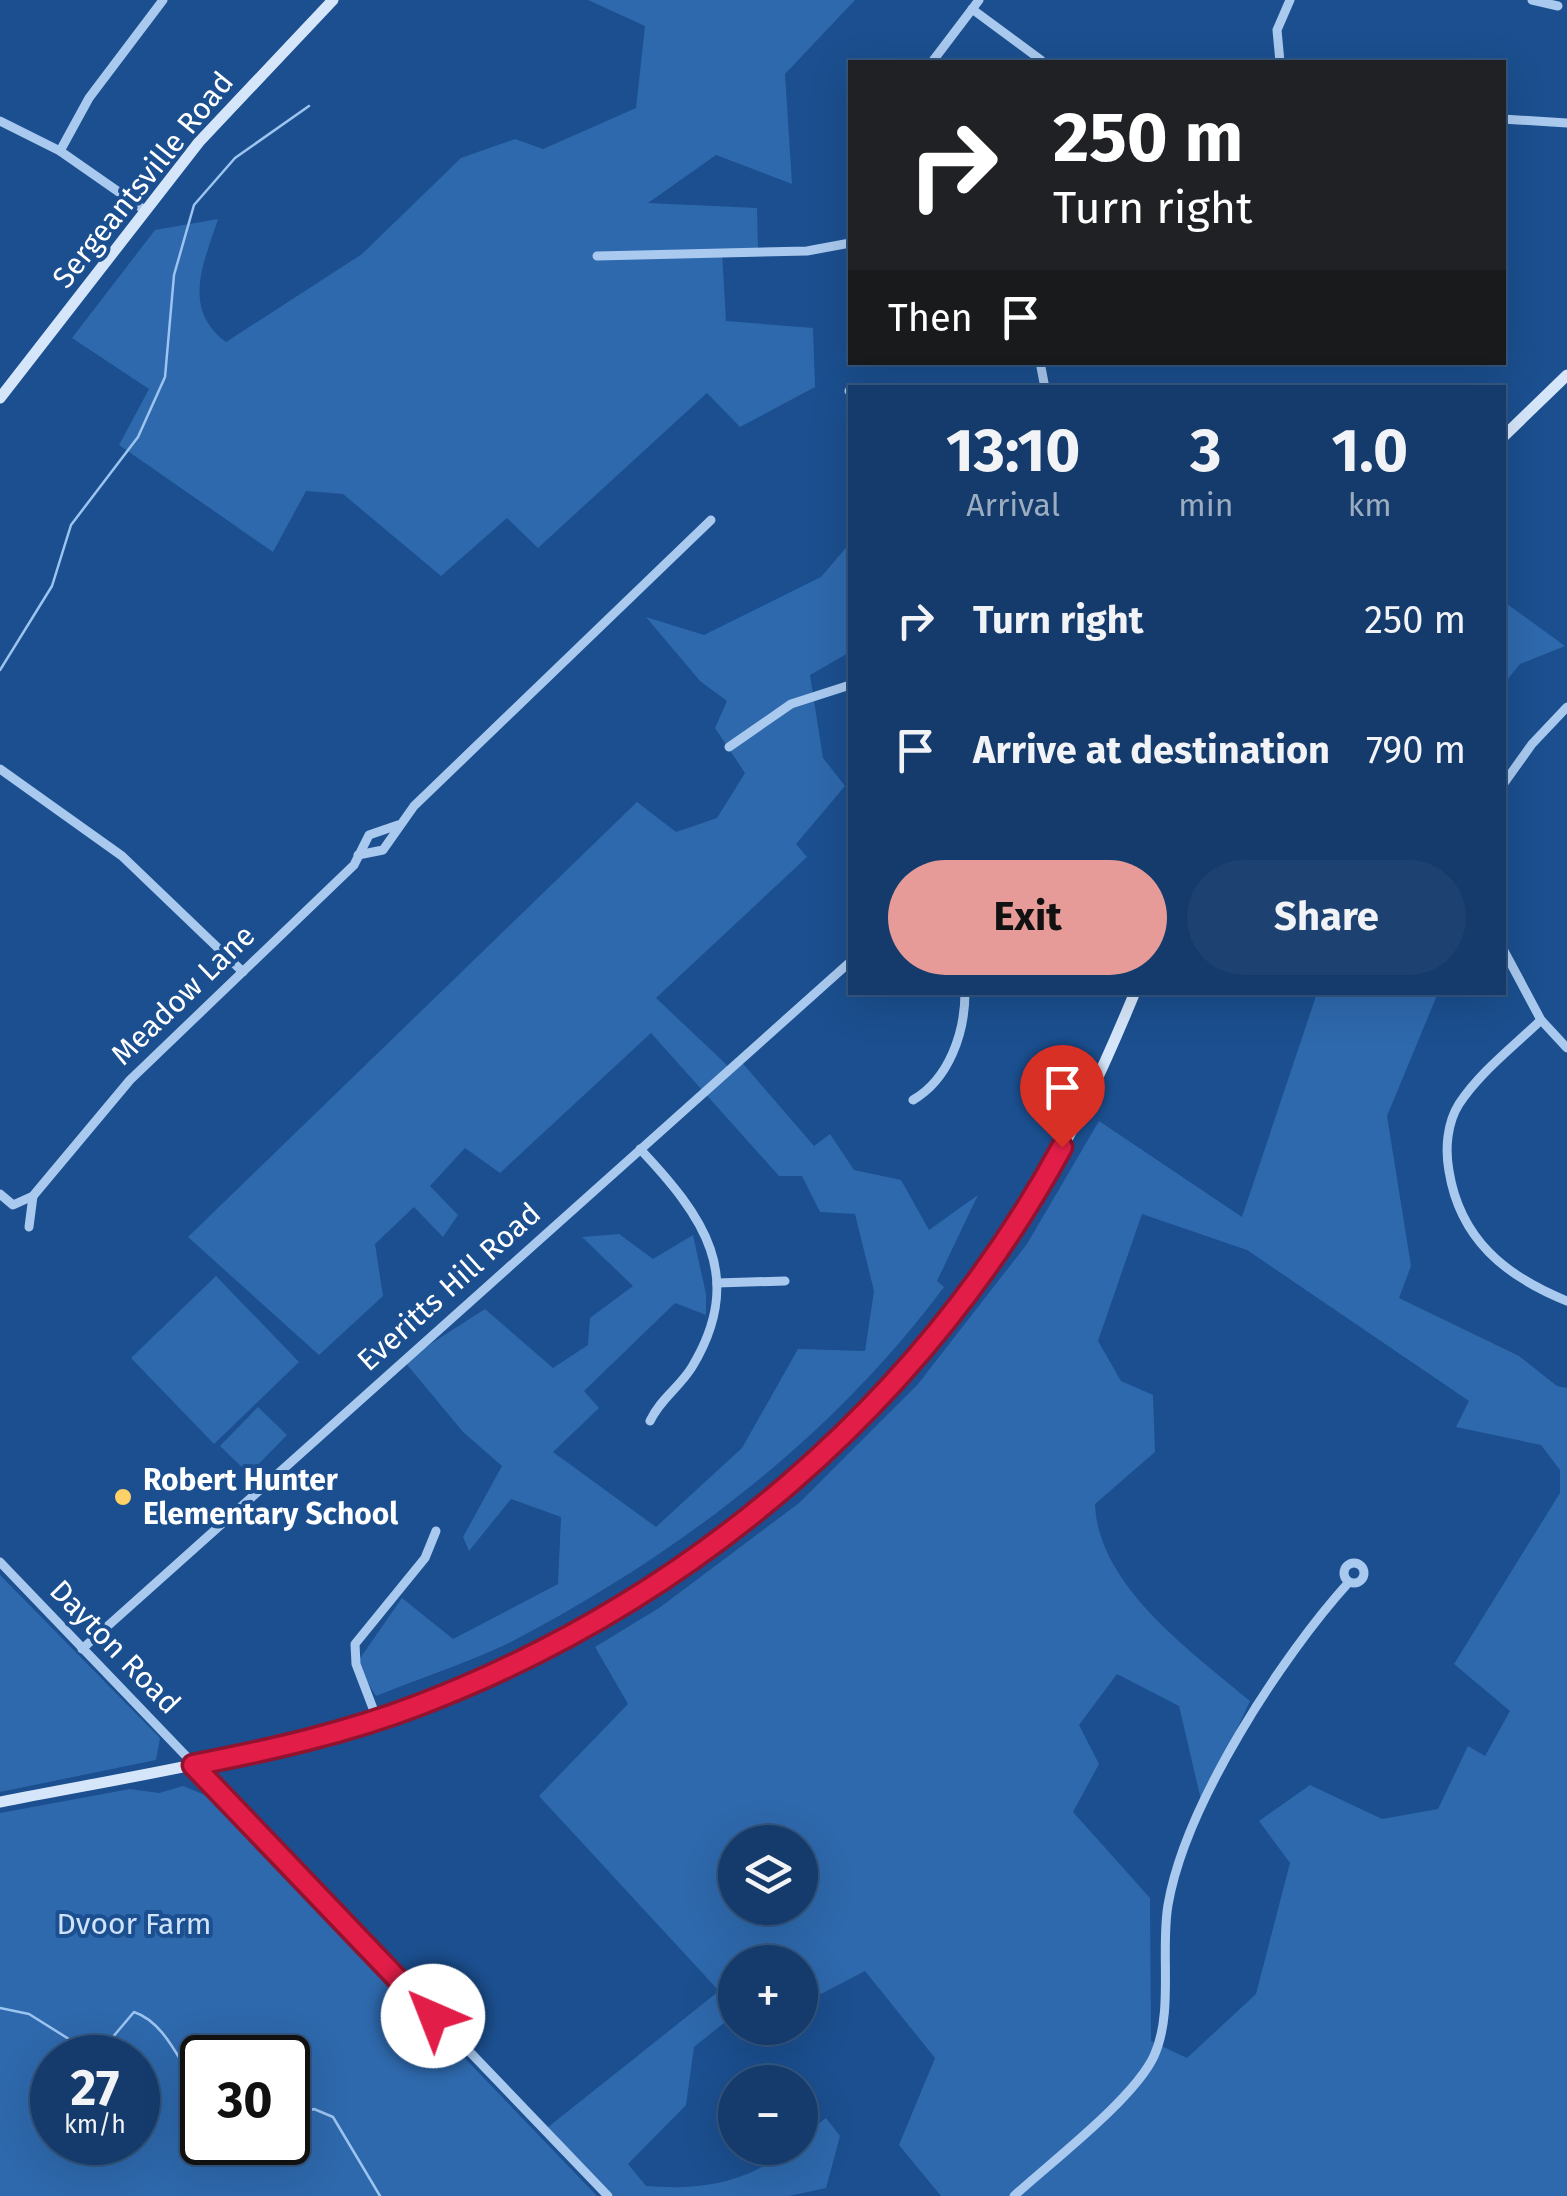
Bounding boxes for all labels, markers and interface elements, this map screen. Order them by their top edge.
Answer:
street label: Sergeantsville Road [45,65,241,295]
text: 250 m [1053,96,1243,180]
icon: right [888,100,1018,230]
text: Turn right [1053,181,1252,235]
icon: arrive [993,290,1048,345]
text: Then [888,295,973,341]
text: 13:10 [946,415,1080,487]
text: 3 [1190,415,1222,487]
text: 1.0 [1332,415,1408,487]
text: Arrival [966,486,1060,524]
text: min [1178,486,1234,524]
text: km [1348,486,1392,524]
icon: right [888,593,943,648]
text: Turn right [973,597,1143,643]
text: 250 m [1364,597,1466,643]
icon: arrive [888,723,943,778]
text: Arrive at destination [973,727,1330,773]
text: 790 m [1366,727,1466,773]
button: Exit [888,860,1167,975]
button: Share [1187,860,1466,975]
street label: Meadow Lane [104,918,262,1072]
pin [1020,1045,1105,1148]
icon: arrive [1035,1060,1090,1115]
street label: Everitts Hill Road [350,1195,548,1379]
place label: Robert Hunter Elementary School [143,1462,398,1532]
marker: Robert Hunter Elementary School [112,1486,134,1508]
street label: Dayton Road [42,1573,188,1721]
map controls [718,1825,818,2165]
button: layers [718,1825,818,1925]
park label: Dvoor Farm [56,1906,212,1942]
button: + [718,1945,818,2045]
position arrow [381,1964,485,2068]
speed limit sign: 30 [180,2035,310,2165]
text: 27 [71,2058,119,2118]
button: − [718,2065,818,2165]
text: km/h [64,2110,126,2140]

